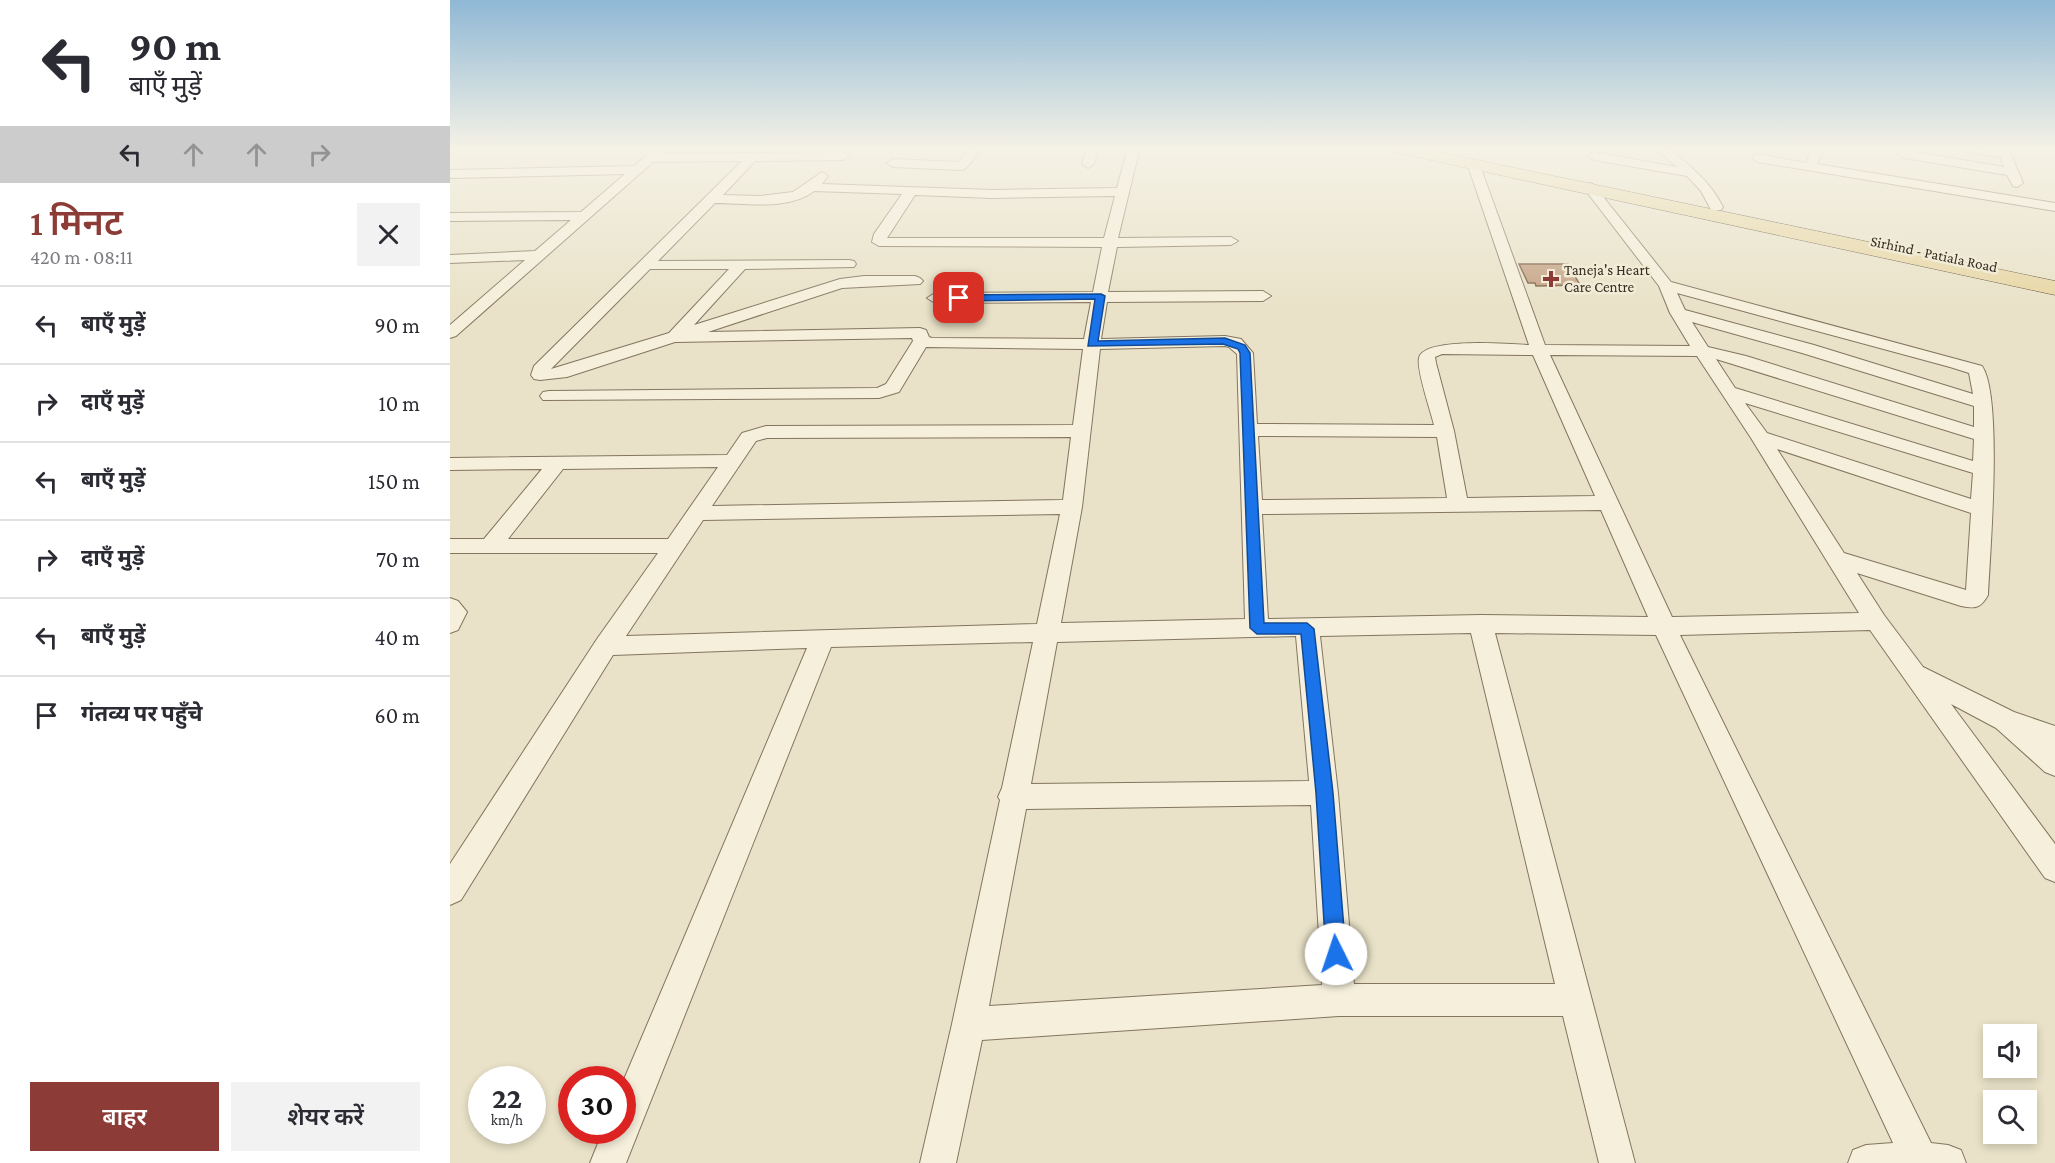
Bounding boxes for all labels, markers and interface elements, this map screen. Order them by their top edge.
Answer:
text: 90 m [129,22,221,69]
icon: left [30,24,108,102]
text: बाएँ मुड़ें [129,71,202,101]
icon: left [114,138,147,171]
icon: ahead [177,138,210,171]
icon: ahead [240,138,273,171]
icon: right [303,138,336,171]
text: 1 मिनट [30,203,123,243]
button: close [357,203,420,266]
street label: Sirhind - Patiala Road [1869,233,1999,275]
text: 420 m · 08:11 [30,246,133,268]
place label: Taneja's Heart Care Centre [1564,262,1651,295]
marker: Taneja's Heart Care Centre [1542,270,1560,288]
pin [933,272,984,323]
icon: arrive [942,281,975,314]
icon: left [30,309,63,342]
text: बाएँ मुड़ें [81,311,146,336]
text: 90 m [375,313,420,338]
icon: right [30,387,63,420]
text: दाएँ मुड़ें [81,389,144,414]
text: 10 m [378,391,420,416]
icon: left [30,465,63,498]
text: बाएँ मुड़ें [81,467,146,492]
text: 150 m [368,469,420,494]
icon: right [30,543,63,576]
text: दाएँ मुड़ें [81,545,144,570]
text: 70 m [376,547,420,572]
icon: left [30,621,63,654]
text: बाएँ मुड़ें [81,623,146,648]
text: 40 m [375,625,420,650]
icon: arrive [30,699,63,732]
text: गंतव्य पर पहुँचे [81,701,203,726]
text: 60 m [375,703,420,728]
position arrow [1304,922,1368,986]
map controls [1983,1024,2037,1144]
button: sound [1983,1024,2037,1078]
speed limit sign: 30 [558,1066,636,1144]
text: 22 [492,1081,522,1114]
button: बाहर [30,1082,219,1151]
button: शेयर करें [231,1082,420,1151]
button: search [1983,1090,2037,1144]
text: km/h [491,1112,523,1128]

